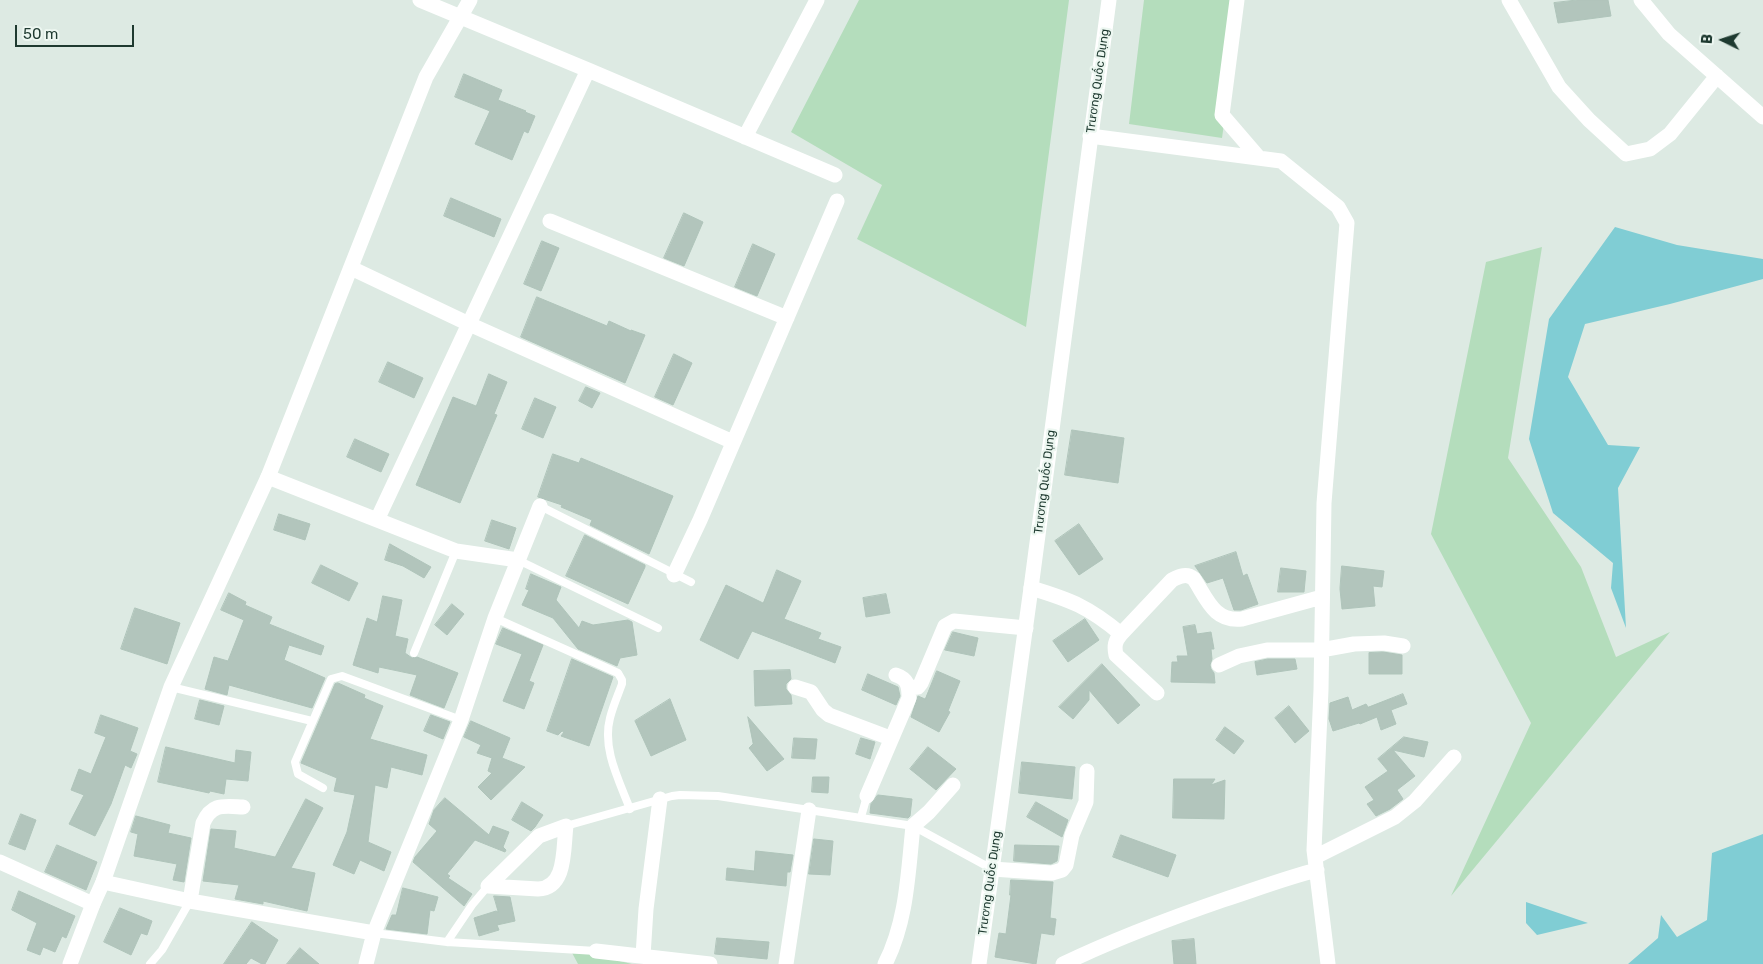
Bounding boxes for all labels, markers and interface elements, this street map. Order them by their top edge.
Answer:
scale bar [18,15,136,47]
north arrow [1698,15,1748,65]
text: 50 m [23,25,58,43]
street label: Trương Quốc Dụng [1084,28,1112,134]
text: B [1699,33,1716,44]
street label: Trương Quốc Dụng [1031,429,1059,535]
street label: Trương Quốc Dụng [976,830,1004,936]

